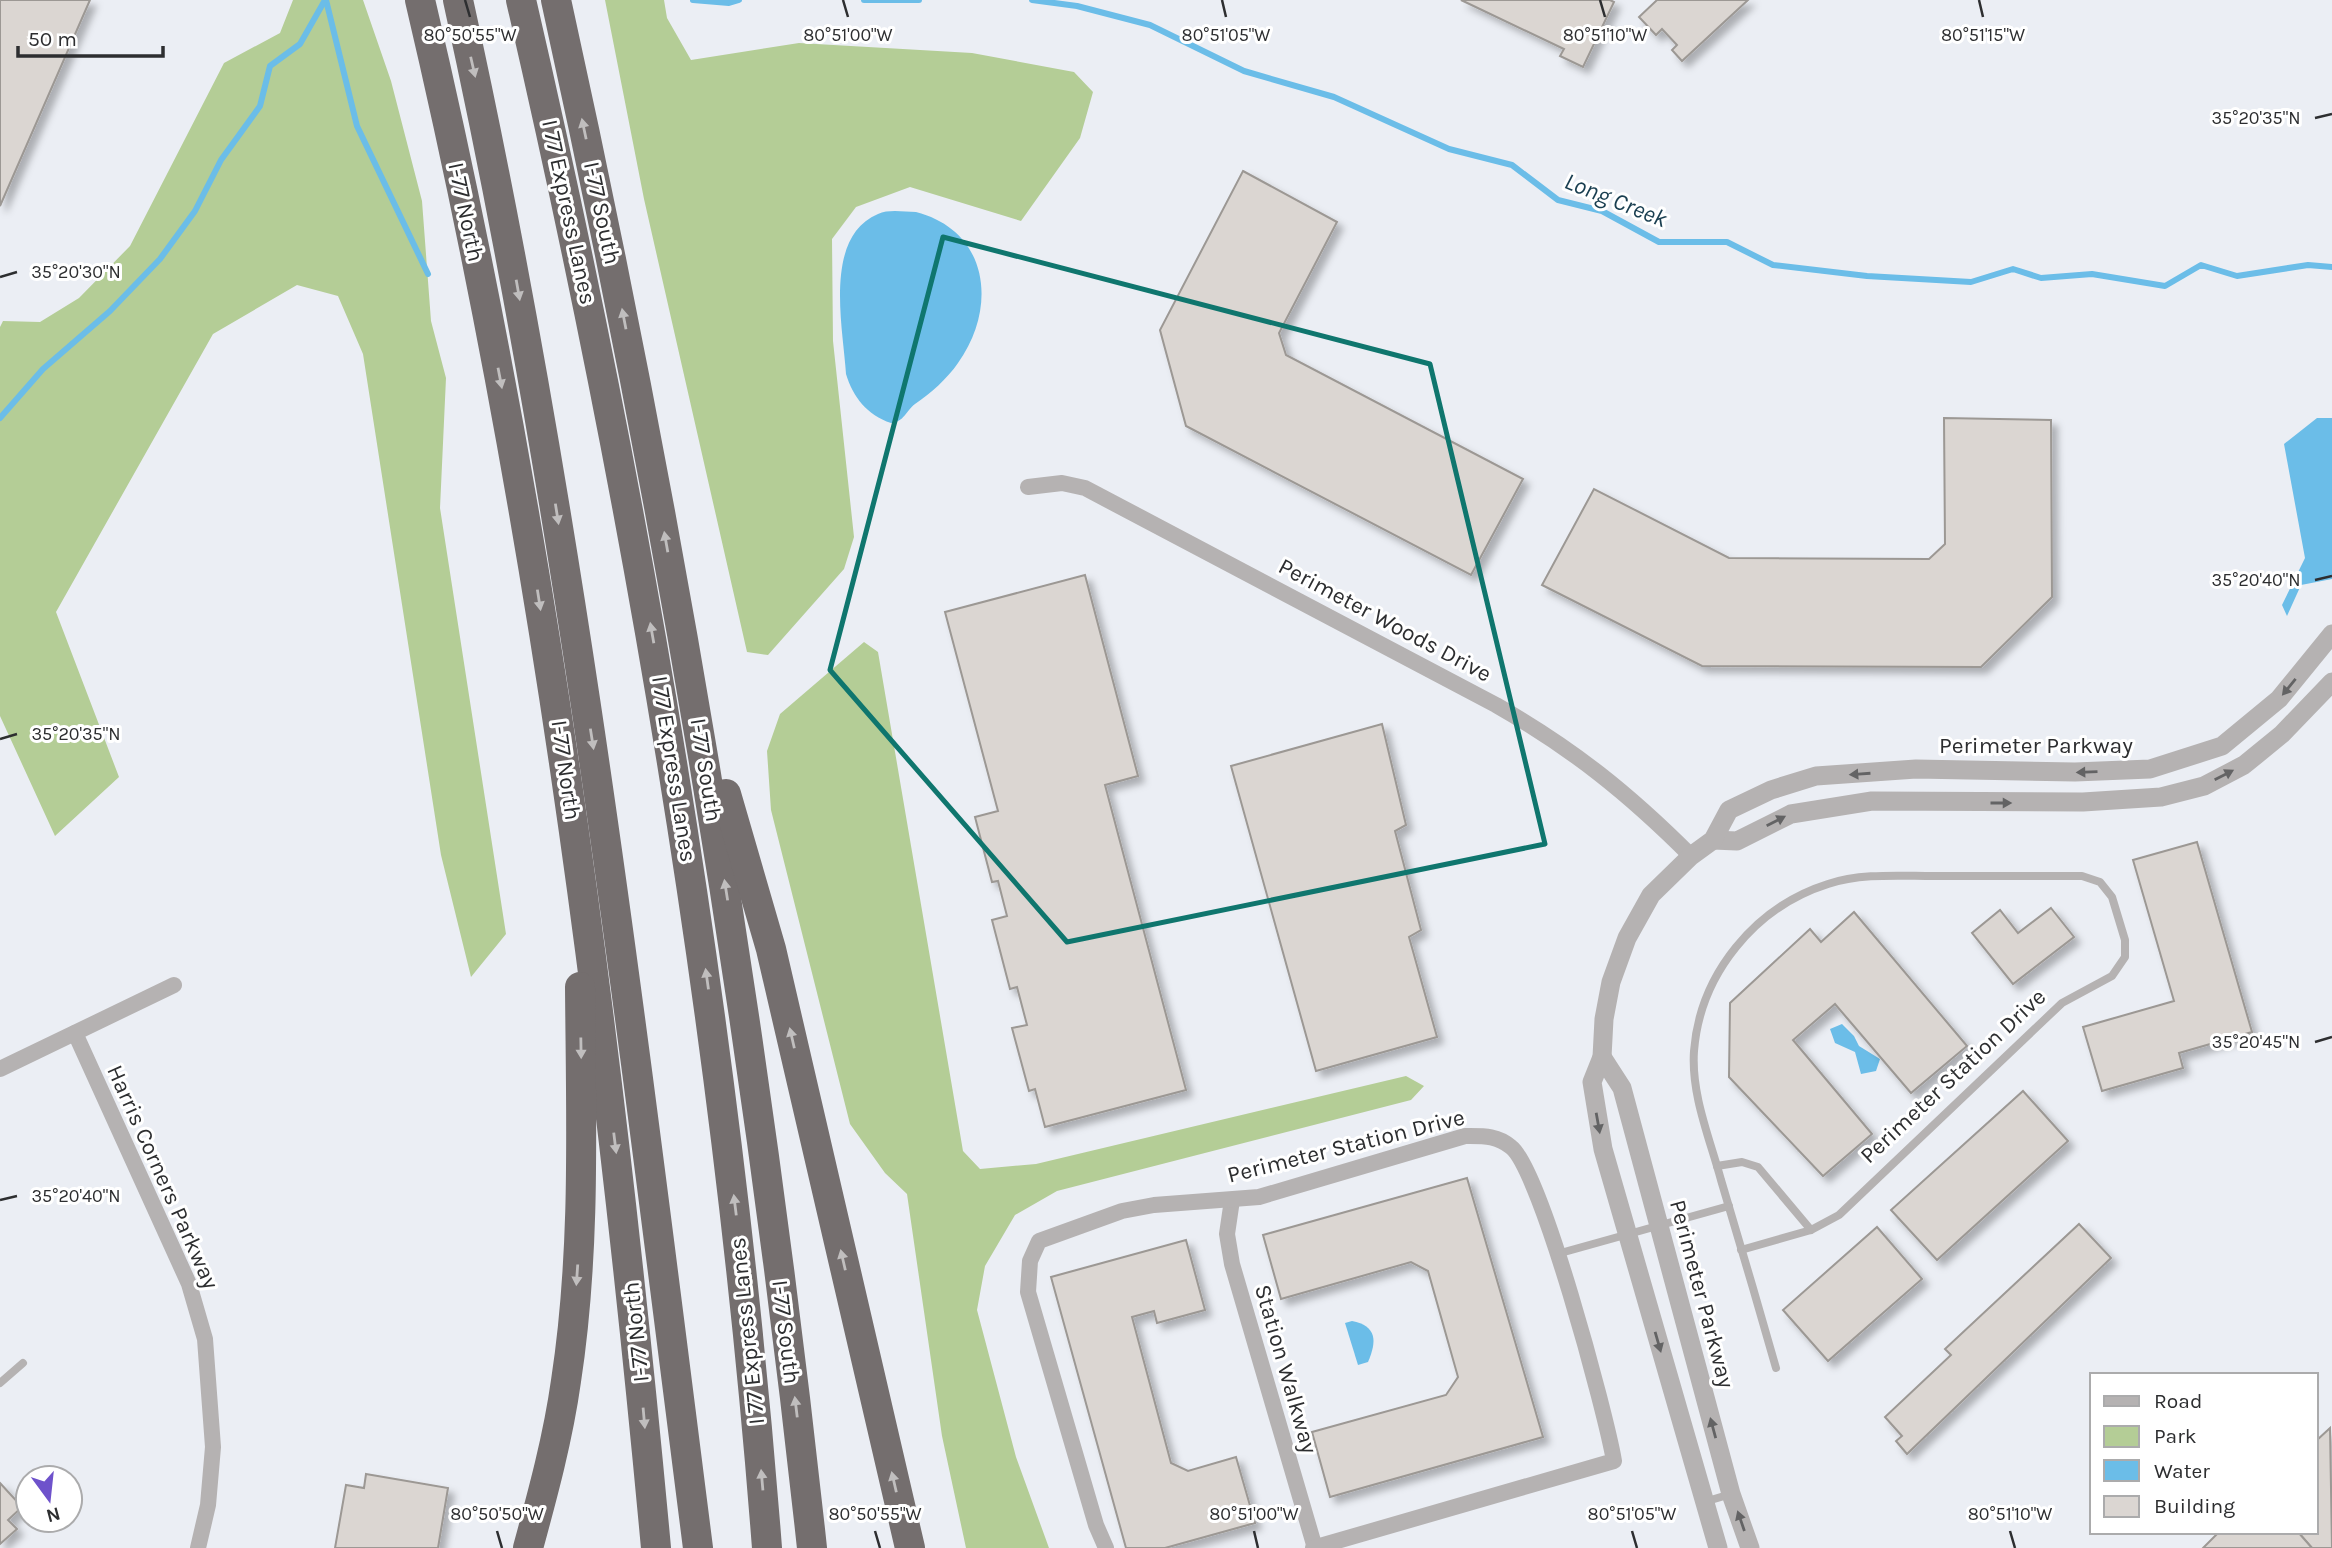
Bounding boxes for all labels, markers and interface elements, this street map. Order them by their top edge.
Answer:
scale bar [18,14,163,58]
text: 80°50'55"W [423,24,517,46]
text: 80°51'00"W [803,24,893,46]
text: 80°51'05"W [1182,24,1270,46]
text: 80°51'10"W [1563,24,1647,46]
text: 80°51'15"W [1941,24,2025,46]
text: 50 m [28,27,77,51]
one-way arrow [468,56,479,78]
text: 35°20'35"N [2211,107,2301,129]
street label: I 77 Express Lanes [536,117,602,307]
one-way arrow [579,118,590,140]
street label: I-77 South [578,159,626,267]
street label: I-77 North [442,160,490,264]
water label: Long Creek [1561,167,1672,234]
text: 35°20'30"N [31,261,121,283]
one-way arrow [512,279,523,301]
one-way arrow [618,308,629,330]
one-way arrow [494,368,505,390]
one-way arrow [552,503,563,525]
one-way arrow [660,531,671,553]
street label: Perimeter Woods Drive [1274,552,1496,688]
text: 35°20'40"N [2211,569,2301,591]
one-way arrow [534,589,545,611]
one-way arrow [646,622,657,644]
street label: I 77 Express Lanes [646,674,702,864]
one-way arrow [2281,677,2296,695]
street label: I-77 South [684,716,728,824]
street label: I-77 North [546,718,586,822]
text: 35°20'35"N [31,723,121,745]
one-way arrow [587,728,598,750]
street label: Perimeter Parkway [1939,732,2133,759]
one-way arrow [2076,766,2098,777]
one-way arrow [1849,768,1871,779]
one-way arrow [2214,770,2234,781]
one-way arrow [1990,797,2012,809]
one-way arrow [1766,816,1786,827]
one-way arrow [720,879,731,901]
one-way arrow [701,968,712,990]
street label: Perimeter Station Drive [1855,983,2051,1169]
one-way arrow [786,1027,797,1049]
text: 35°20'45"N [2212,1031,2300,1053]
one-way arrow [575,1037,587,1059]
street label: Harris Corners Parkway [101,1061,225,1293]
street label: Perimeter Station Drive [1225,1103,1467,1189]
one-way arrow [1593,1112,1604,1134]
one-way arrow [610,1133,621,1155]
text: 35°20'40"N [31,1185,121,1207]
one-way arrow [729,1194,740,1216]
street label: Perimeter Parkway [1664,1197,1740,1391]
street label: I 77 Express Lanes [724,1236,770,1426]
one-way arrow [837,1249,848,1271]
one-way arrow [572,1264,583,1286]
street label: I-77 South [766,1279,806,1385]
street label: I-77 North [617,1281,655,1383]
street label: Station Walkway [1249,1281,1323,1457]
one-way arrow [1654,1332,1664,1353]
legend [2090,1373,2318,1534]
text: Road [2154,1389,2202,1413]
one-way arrow [790,1396,801,1418]
one-way arrow [639,1408,650,1430]
one-way arrow [1708,1417,1718,1438]
text: Park [2154,1424,2197,1448]
text: Water [2154,1459,2210,1483]
north arrow [14,1464,84,1534]
one-way arrow [756,1469,767,1491]
one-way arrow [888,1470,899,1492]
text: Building [2154,1494,2235,1518]
text: N [44,1502,63,1527]
text: 80°50'50"W [450,1503,544,1525]
text: 80°50'55"W [828,1503,922,1525]
text: 80°51'00"W [1209,1503,1299,1525]
text: 80°51'05"W [1588,1503,1676,1525]
text: 80°51'10"W [1968,1503,2052,1525]
one-way arrow [1735,1510,1746,1531]

